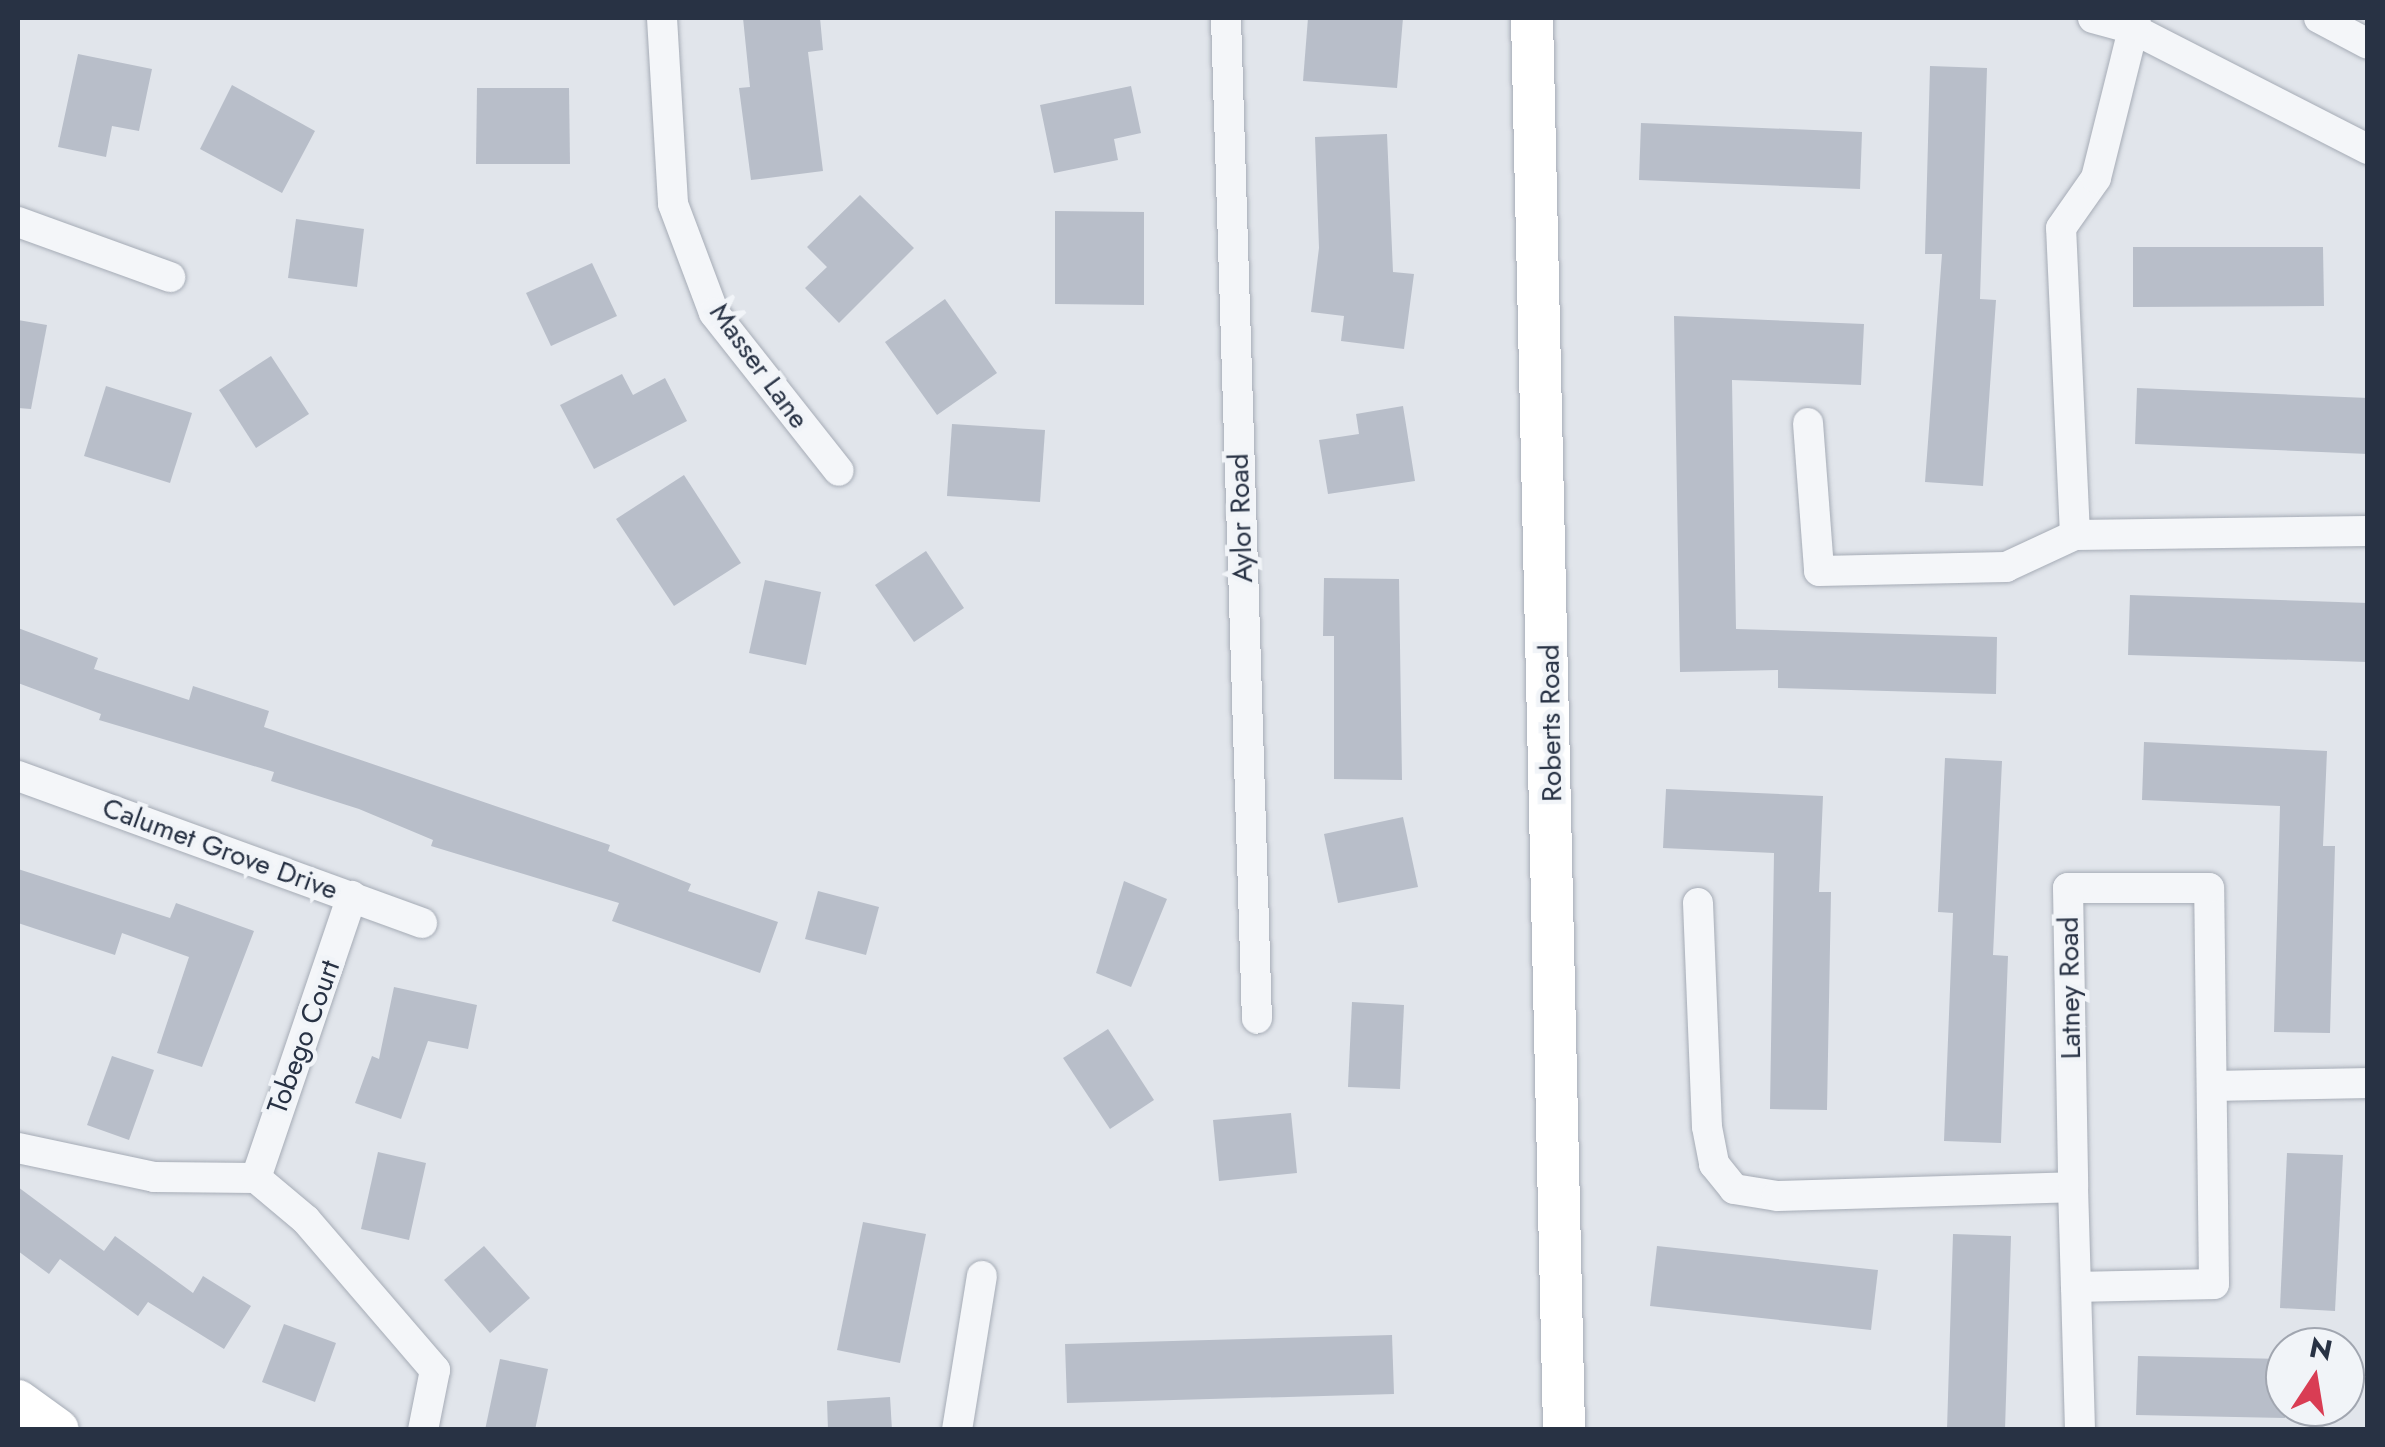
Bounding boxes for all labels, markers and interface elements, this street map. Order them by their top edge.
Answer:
street label: Masser Lane [702,297,816,435]
street label: Aylor Road [1222,453,1260,583]
street label: Roberts Road [1533,644,1569,802]
street label: Calumet Grove Drive [98,791,342,907]
street label: Latney Road [2052,916,2088,1060]
street label: Tobego Court [261,956,347,1118]
north arrow [2265,1327,2365,1427]
text: N [2306,1327,2336,1371]

